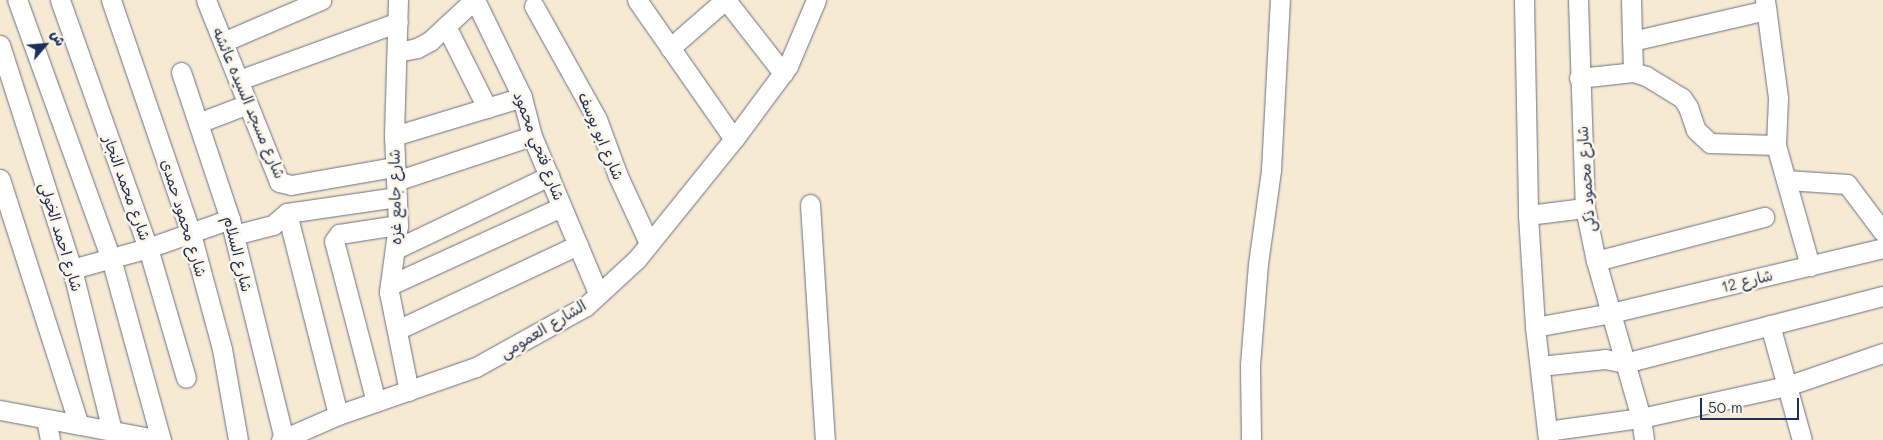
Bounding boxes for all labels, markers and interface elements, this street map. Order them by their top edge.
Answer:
north arrow [20,20,70,70]
street label: شارع مسجد السيده عائشه [209,25,289,181]
text: ش [47,27,71,49]
street label: شارع فتحي محمود [510,89,568,203]
street label: شارع ابو يوسف [574,89,628,183]
street label: شارع محمود ذكى [1573,125,1599,233]
street label: شارع محمد النجار [100,133,154,243]
street label: شارع جامع غزه [385,149,405,245]
street label: شارع محمود حمدى [158,157,210,279]
street label: شارع احمد الخولى [36,180,86,294]
street label: شارع السلام [220,214,256,294]
street label: شارع 12 [1719,266,1775,296]
street label: الشارع العمومى [497,296,589,362]
scale bar [1703,388,1802,420]
text: 50 m [1708,397,1743,417]

